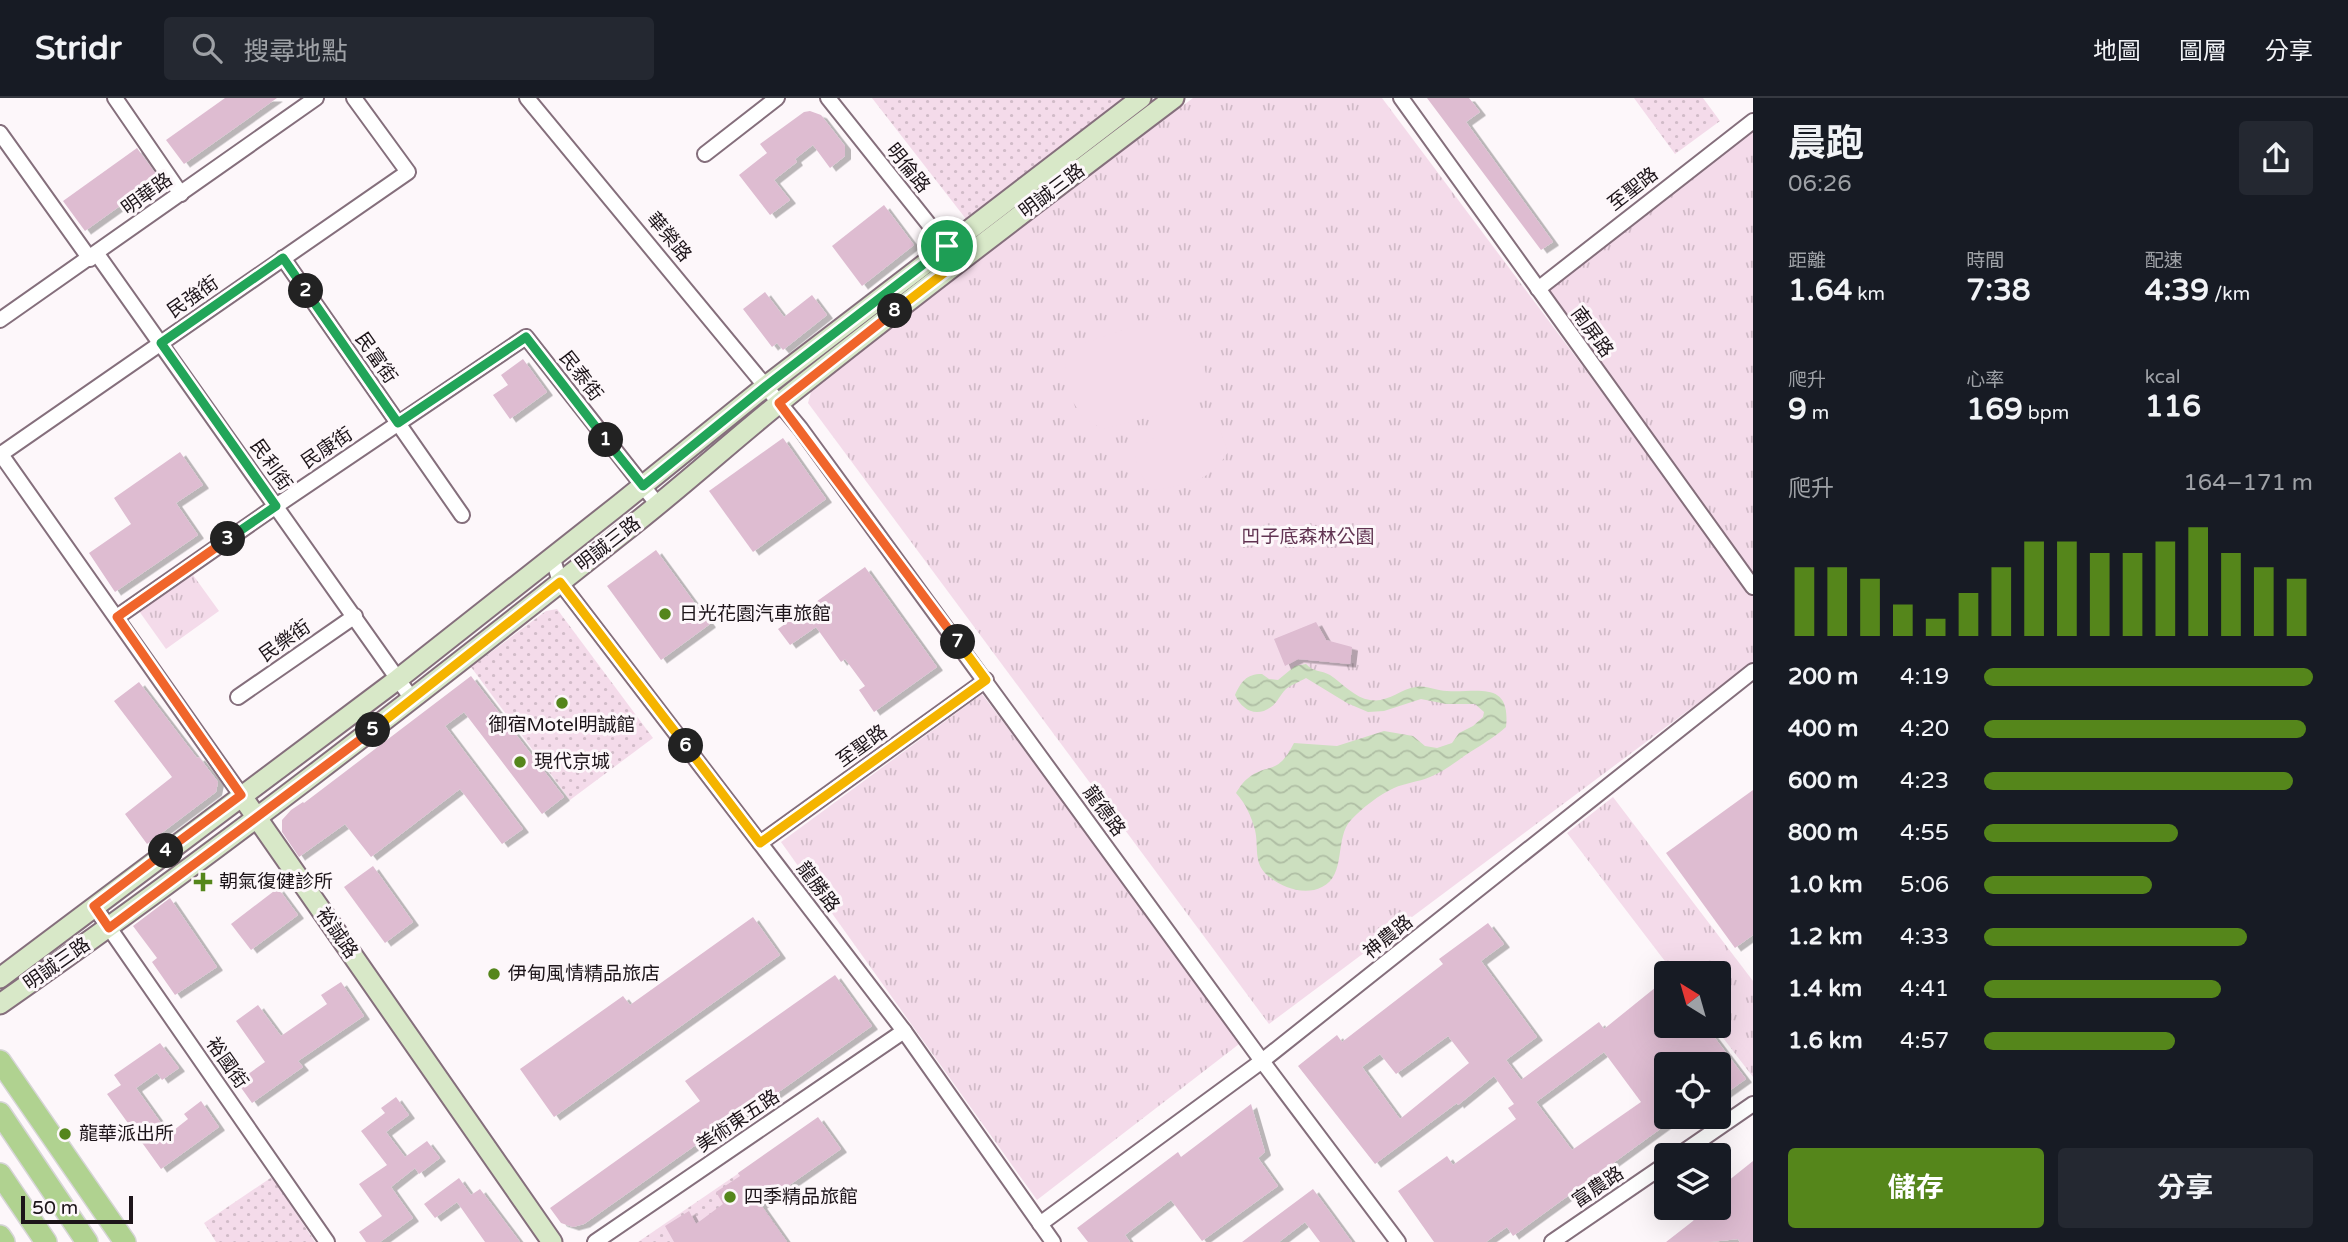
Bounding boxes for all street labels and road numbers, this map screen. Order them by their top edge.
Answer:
street label: 明倫路 [882,139,934,197]
street label: 明誠三路 [1015,159,1089,223]
street label: 至聖路 [1604,163,1662,215]
street label: 明華路 [117,168,177,220]
street label: 華榮路 [642,208,696,266]
street label: 民強街 [163,272,223,322]
street label: 南屏路 [1566,302,1618,362]
street label: 民富街 [351,328,401,388]
street label: 民泰街 [555,347,607,405]
street label: 民康街 [297,423,357,473]
street label: 民利街 [246,435,296,495]
street label: 明誠三路 [571,512,645,576]
street label: 民樂街 [255,616,315,666]
street label: 至聖路 [832,720,892,772]
street label: 龍德路 [1078,781,1130,841]
street label: 龍勝路 [792,858,844,916]
street label: 裕誠路 [312,903,362,963]
street label: 神農路 [1359,911,1417,963]
street label: 明誠三路 [20,933,94,995]
street label: 裕國街 [202,1033,252,1093]
street label: 美術東五路 [692,1085,784,1157]
street label: 富農路 [1568,1162,1628,1212]

